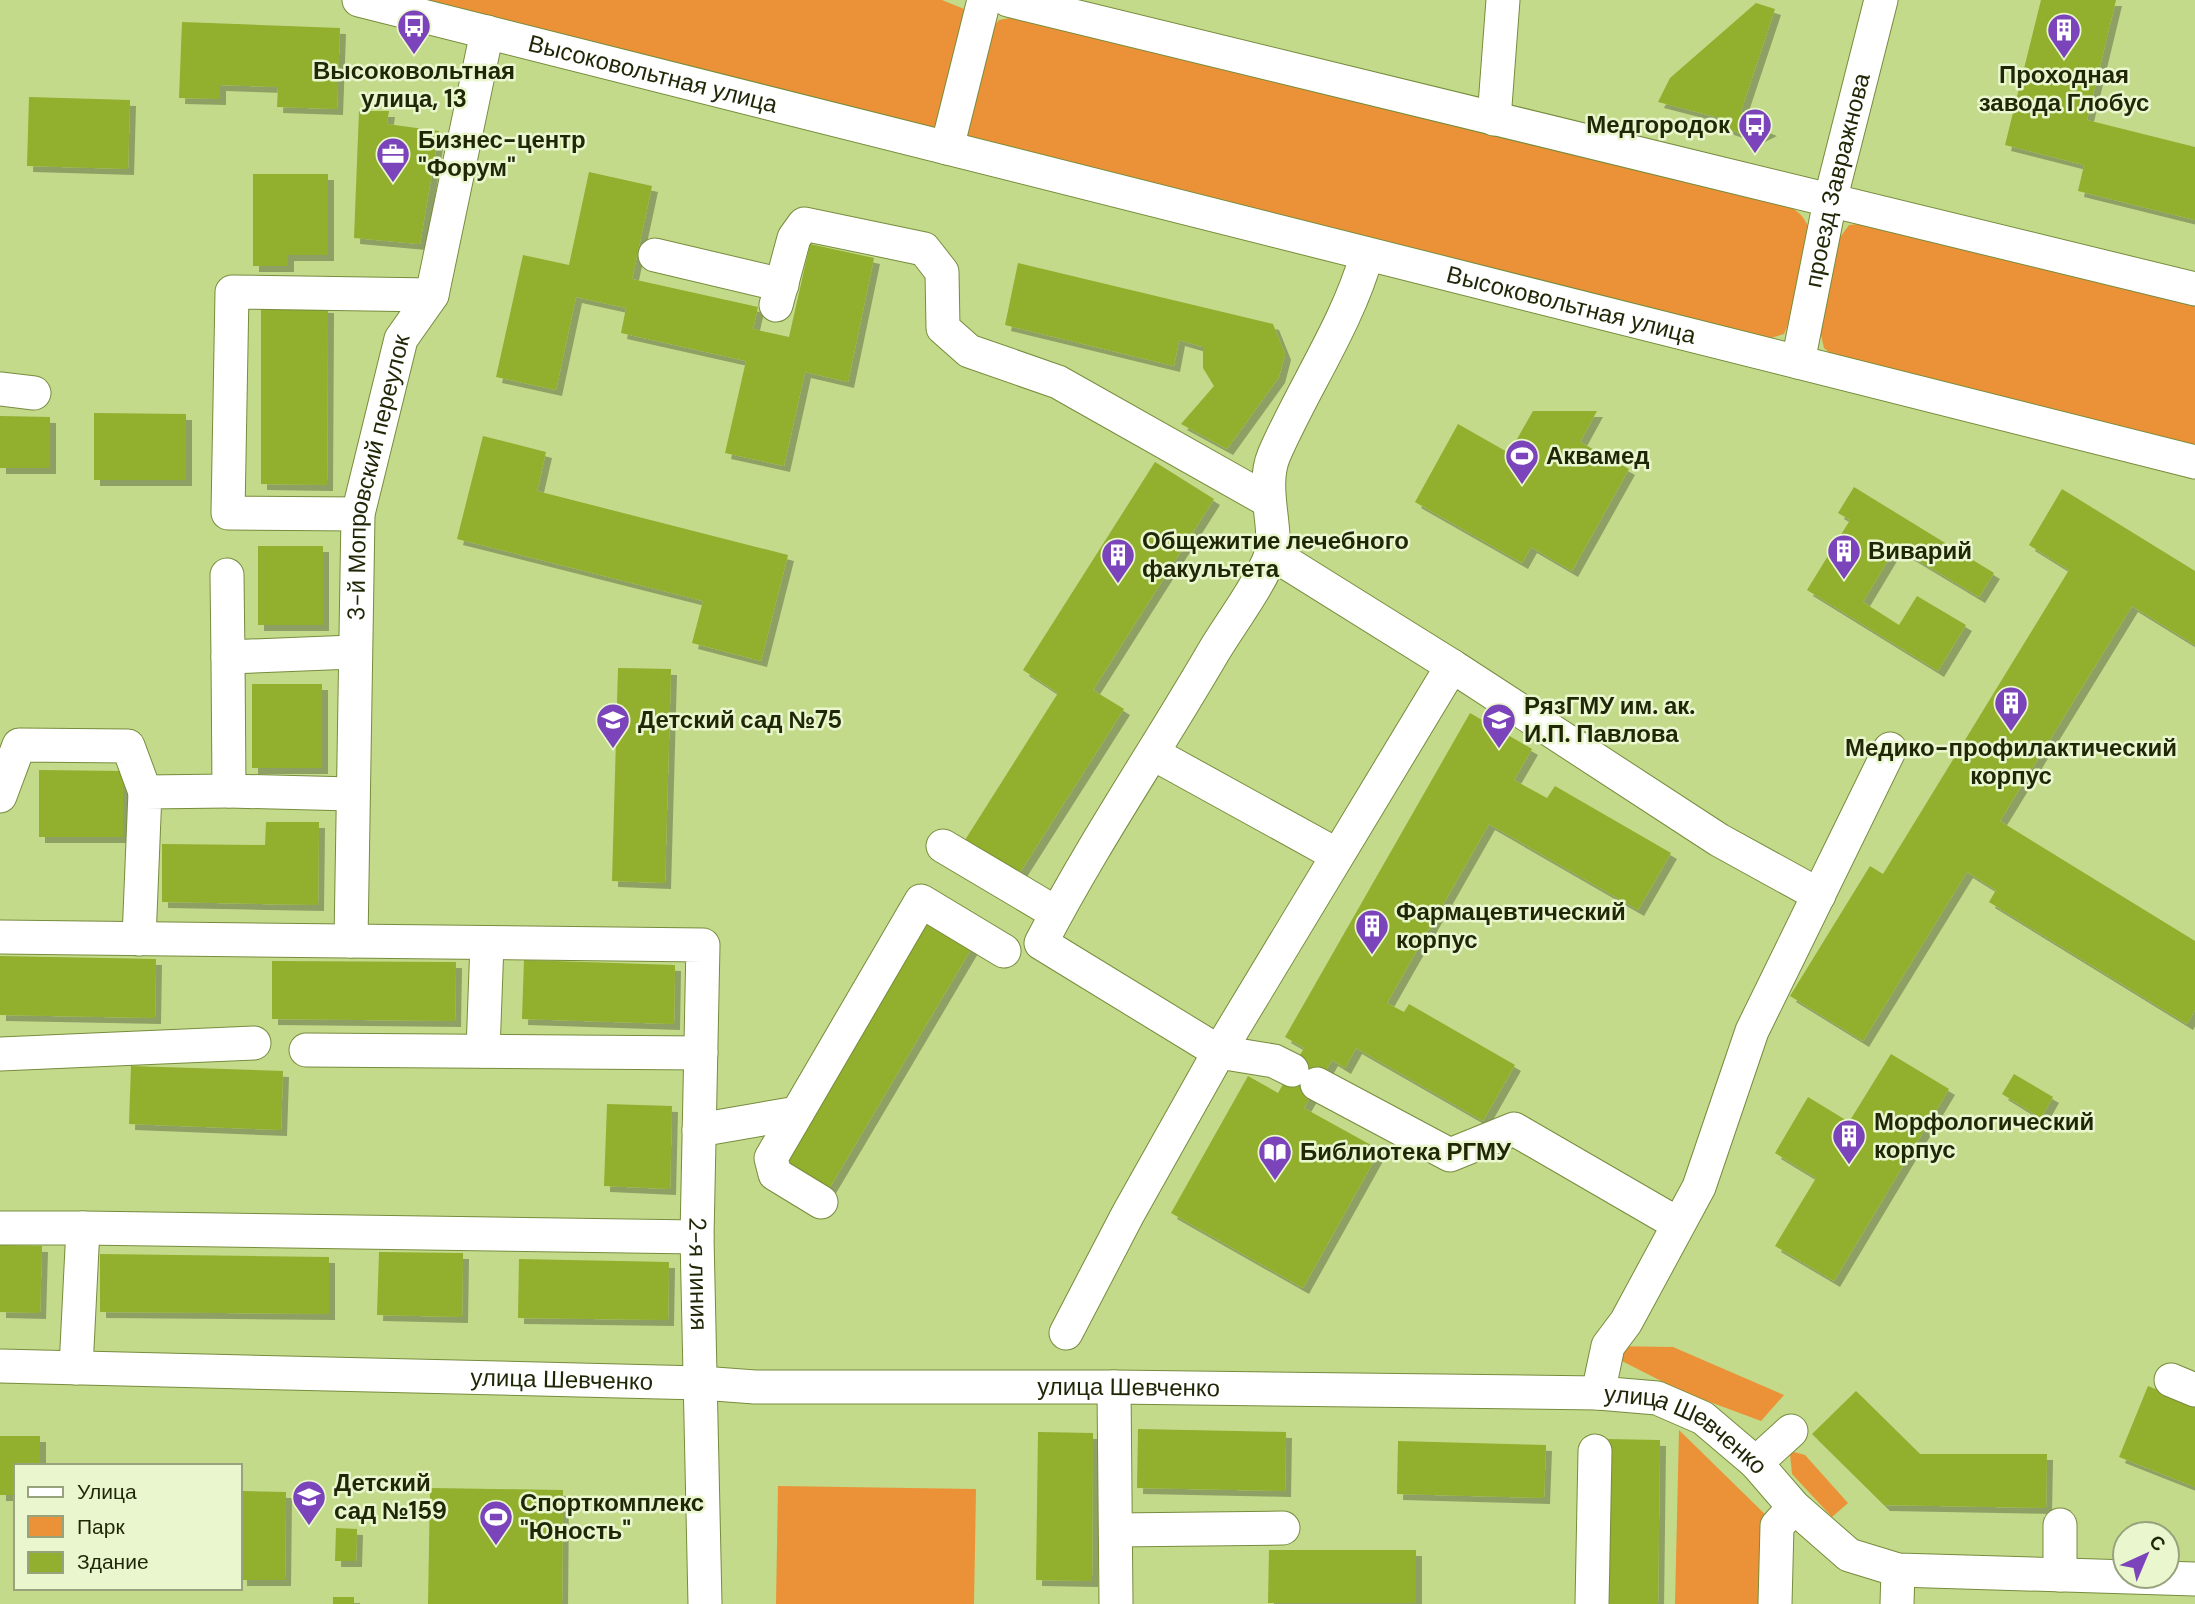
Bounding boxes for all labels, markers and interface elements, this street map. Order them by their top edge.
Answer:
bus stop icon: Высоковольтная улица, 13 [395,7,433,56]
building icon: Проходная завода Глобус [2045,11,2083,60]
street label: Высоковольтная улица [525,27,782,120]
place label: Высоковольтная улица, 13 [313,55,515,114]
place label: Проходная завода Глобус [1979,59,2149,118]
street label: проезд Завражнова [1797,69,1877,290]
bus stop icon: Медгородок [1736,106,1774,155]
place label: Медгородок [1586,109,1731,140]
place label: Бизнес-центр "Форум" [418,124,586,183]
office icon: Бизнес-центр "Форум" [374,135,412,184]
street label: Высоковольтная улица [1443,258,1700,351]
street label: 3-й Мопровский переулок [340,331,417,621]
sports icon: Аквамед [1503,437,1541,486]
place label: Аквамед [1546,440,1649,471]
place label: Общежитие лечебного факультета [1142,525,1409,584]
building icon: Виварий [1825,532,1863,581]
place label: Виварий [1868,535,1972,566]
building icon: Общежитие лечебного факультета [1099,536,1137,585]
building icon: Медико-профилактический корпус [1992,684,2030,733]
place label: РязГМУ им. ак. И.П. Павлова [1524,690,1695,749]
school or university icon: Детский сад №75 [594,701,632,750]
school or university icon: РязГМУ им. ак. И.П. Павлова [1480,701,1518,750]
place label: Детский сад №75 [638,704,842,735]
place label: Медико-профилактический корпус [1845,732,2177,791]
place label: Фармацевтический корпус [1396,896,1626,955]
building icon: Фармацевтический корпус [1353,907,1391,956]
place label: Морфологический корпус [1874,1106,2094,1165]
building icon: Морфологический корпус [1830,1117,1868,1166]
library icon: Библиотека РГМУ [1256,1133,1294,1182]
place label: Библиотека РГМУ [1300,1136,1512,1167]
street label: 2-я линия [682,1217,715,1331]
street label: улица Шевченко [470,1361,654,1397]
street label: улица Шевченко [1037,1371,1220,1403]
street label: улица Шевченко [1603,1378,1775,1480]
legend [14,1464,242,1590]
place label: Детский сад №159 [334,1467,447,1526]
text: Улица [77,1478,137,1506]
school or university icon: Детский сад №159 [290,1478,328,1527]
place label: Спорткомплекс "Юность" [520,1487,704,1546]
sports icon: Спорткомплекс "Юность" [477,1498,515,1547]
text: Парк [77,1513,125,1541]
north arrow [2111,1520,2181,1590]
text: С [2144,1529,2171,1557]
text: Здание [77,1548,149,1576]

